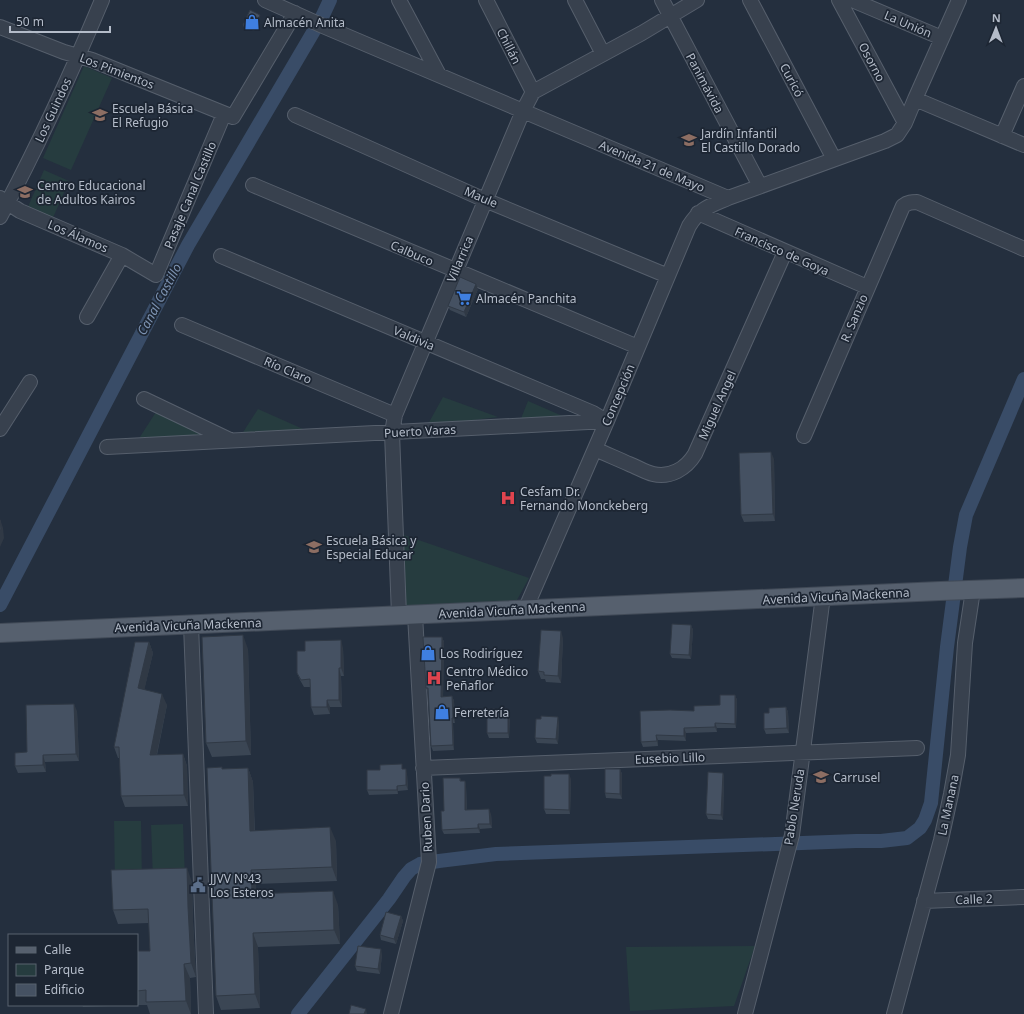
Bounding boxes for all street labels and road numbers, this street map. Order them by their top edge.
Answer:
street label: La Unión [882,6,934,42]
street label: Chillán [493,25,525,67]
street label: Osorno [855,39,889,85]
street label: Los Pimientos [77,49,157,93]
street label: Panimávida [682,50,728,116]
street label: Curicó [776,60,808,100]
street label: Los Guindos [31,75,75,145]
street label: Avenida 21 de Mayo [596,136,708,196]
street label: Pasaje Canal Castillo [160,139,220,251]
street label: Maule [462,182,501,212]
street label: Los Álamos [45,216,111,256]
street label: Francisco de Goya [732,223,832,279]
street label: Villarrica [443,233,477,285]
street label: Calbuco [388,236,436,270]
street label: R. Sanzio [836,291,872,345]
street label: Valdivia [391,322,437,354]
street label: Río Claro [262,352,314,388]
street label: Concepción [597,361,639,429]
street label: Miguel Angel [694,368,740,442]
street label: Puerto Varas [384,421,457,441]
street label: Avenida Vicuña Mackenna [762,584,910,608]
street label: Avenida Vicuña Mackenna [438,598,586,622]
street label: Avenida Vicuña Mackenna [114,614,262,636]
street label: Eusebio Lillo [635,748,705,768]
street label: Pablo Neruda [780,768,808,846]
street label: La Manana [933,773,963,837]
street label: Ruben Dario [416,781,436,853]
street label: Calle 2 [955,890,993,908]

